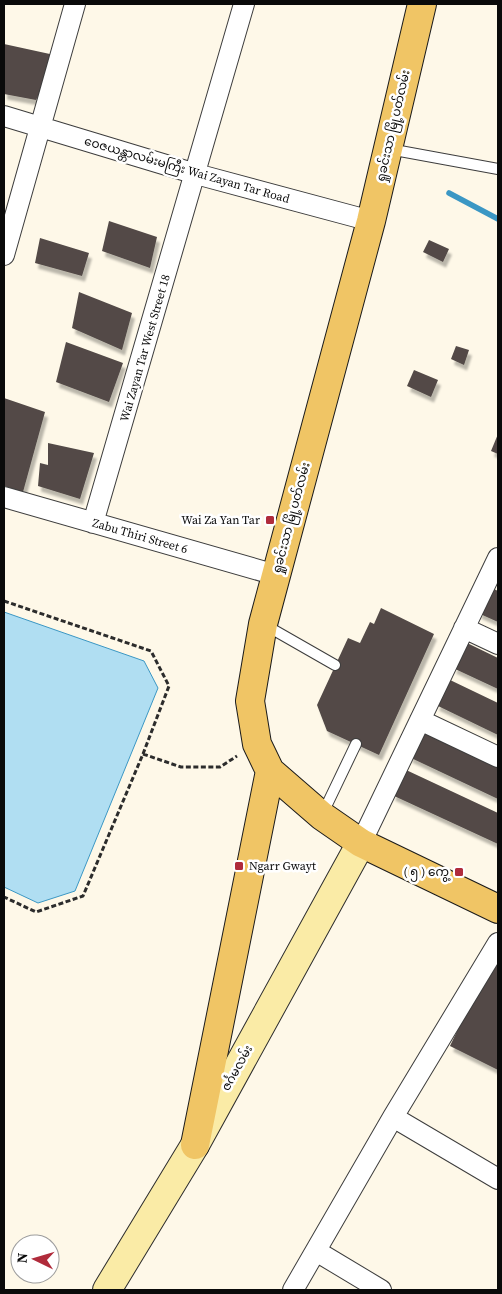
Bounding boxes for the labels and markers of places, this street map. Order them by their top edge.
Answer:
place label: Wai Za Yan Tar [181,512,260,528]
marker: Wai Za Yan Tar [264,514,276,526]
place label: Ngarr Gwayt [249,858,316,874]
marker: Ngarr Gwayt [233,860,245,872]
place label: ( ၅ ) ကွေ့ [403,864,451,882]
marker: ( ၅ ) ကွေ့ [453,866,465,878]

